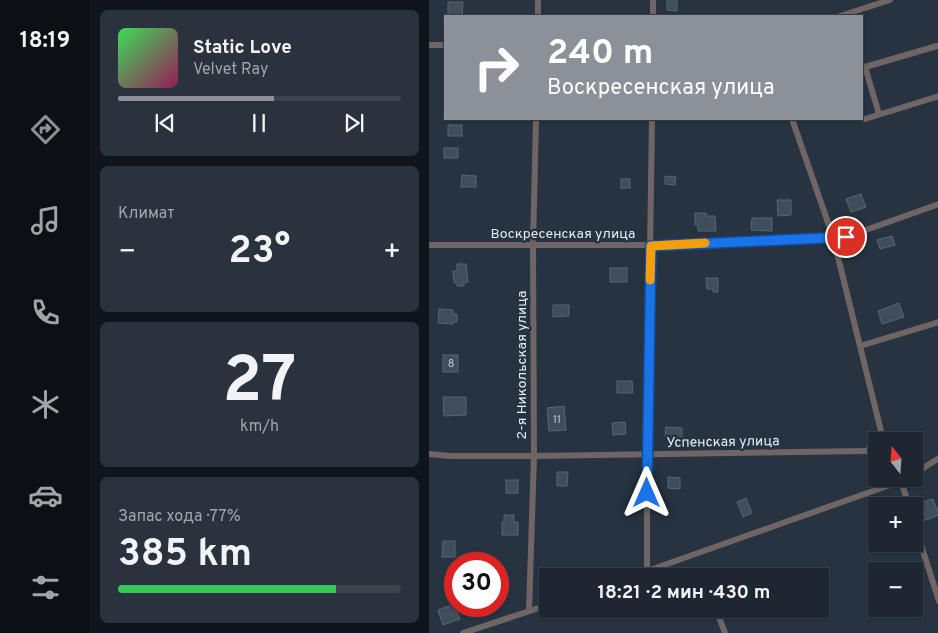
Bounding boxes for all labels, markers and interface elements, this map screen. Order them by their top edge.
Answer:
text: 18:19 [20,28,70,55]
text: 240 m [547,32,653,76]
icon: right [464,35,529,100]
text: Static Love [193,36,292,60]
text: Velvet Ray [193,60,268,80]
text: Воскресенская улица [547,75,775,102]
icon: previous [151,109,179,137]
icon: pause [245,109,273,137]
icon: next [340,109,368,137]
icon: directions [28,112,63,147]
icon: music [28,203,63,238]
text: Климат [118,204,175,224]
pin [825,216,867,258]
icon: arrive [832,223,860,251]
street label: Воскресенская улица [491,226,635,243]
text: 23° [229,228,290,277]
text: − [118,235,136,271]
text: + [383,235,401,271]
street label: 2-я Никольская улица [514,291,531,439]
icon: phone [28,295,63,330]
text: 27 [223,343,296,425]
house number: 8 [448,357,454,371]
icon: climate [28,387,63,422]
house number: 11 [553,413,561,427]
text: km/h [240,417,279,437]
north arrow [868,432,923,488]
map controls [868,432,923,617]
street label: Успенская улица [666,433,780,452]
position arrow [620,466,672,518]
icon: car [28,478,63,513]
button: + [868,497,923,552]
text: Запас хода · 77% [118,507,241,527]
text: 385 km [118,531,252,580]
speed limit sign: 30 [444,552,509,617]
button: − [868,562,923,617]
icon: filters [28,570,63,605]
text: 18:21 · 2 мин · 430 m [598,581,770,605]

